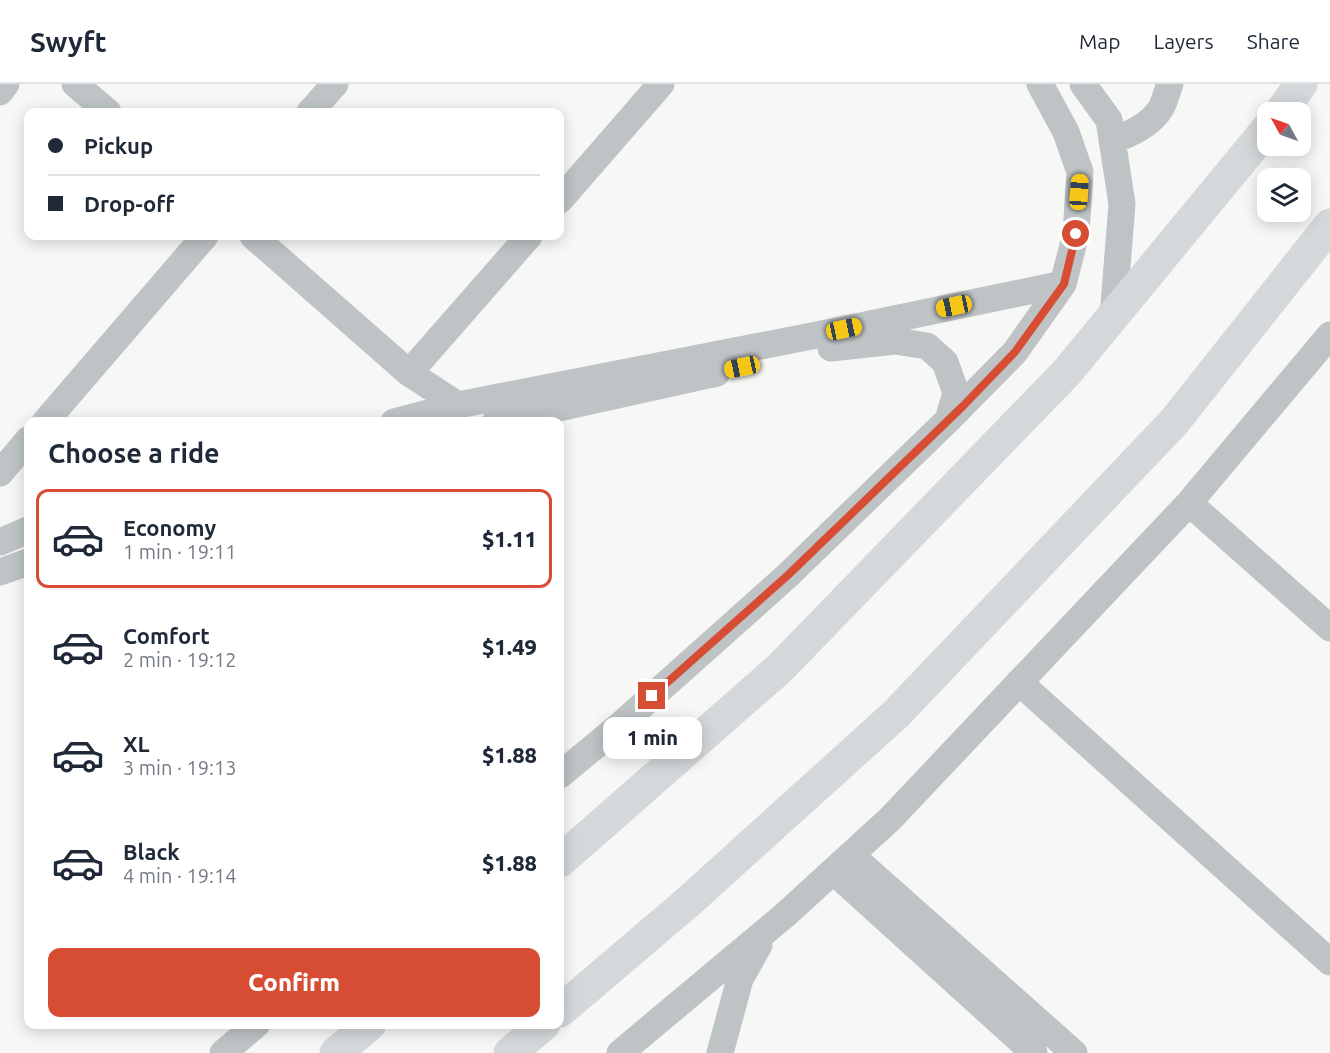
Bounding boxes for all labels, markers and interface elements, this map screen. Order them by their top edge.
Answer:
text: Swyft [30,26,107,57]
text: Map [1079,29,1120,53]
text: Layers [1153,29,1214,53]
text: Share [1247,29,1300,53]
north arrow [1257,102,1311,156]
map controls [1257,102,1311,222]
text: Pickup [84,133,153,158]
button: layers [1257,168,1311,222]
car [1069,173,1089,211]
text: Drop-off [84,191,174,216]
route start [1062,220,1089,247]
car [935,293,973,319]
car [825,316,863,342]
car [723,354,761,380]
text: Choose a ride [48,438,220,468]
icon: car [51,512,105,566]
text: Economy [123,515,216,540]
text: $1.11 [482,526,537,551]
text: 1 min · 19:11 [123,540,237,563]
icon: car [51,620,105,674]
text: Comfort [123,623,210,648]
text: $1.49 [482,634,537,659]
text: 2 min · 19:12 [123,648,237,671]
route end [638,682,665,709]
callout: 1 min [602,717,702,759]
text: 1 min [627,726,678,749]
icon: car [51,728,105,782]
text: XL [123,731,150,756]
text: $1.88 [482,742,537,767]
text: 3 min · 19:13 [123,756,237,779]
icon: car [51,836,105,890]
text: Black [123,839,180,864]
text: $1.88 [482,850,537,875]
text: 4 min · 19:14 [123,864,237,887]
button: Confirm [48,948,540,1017]

